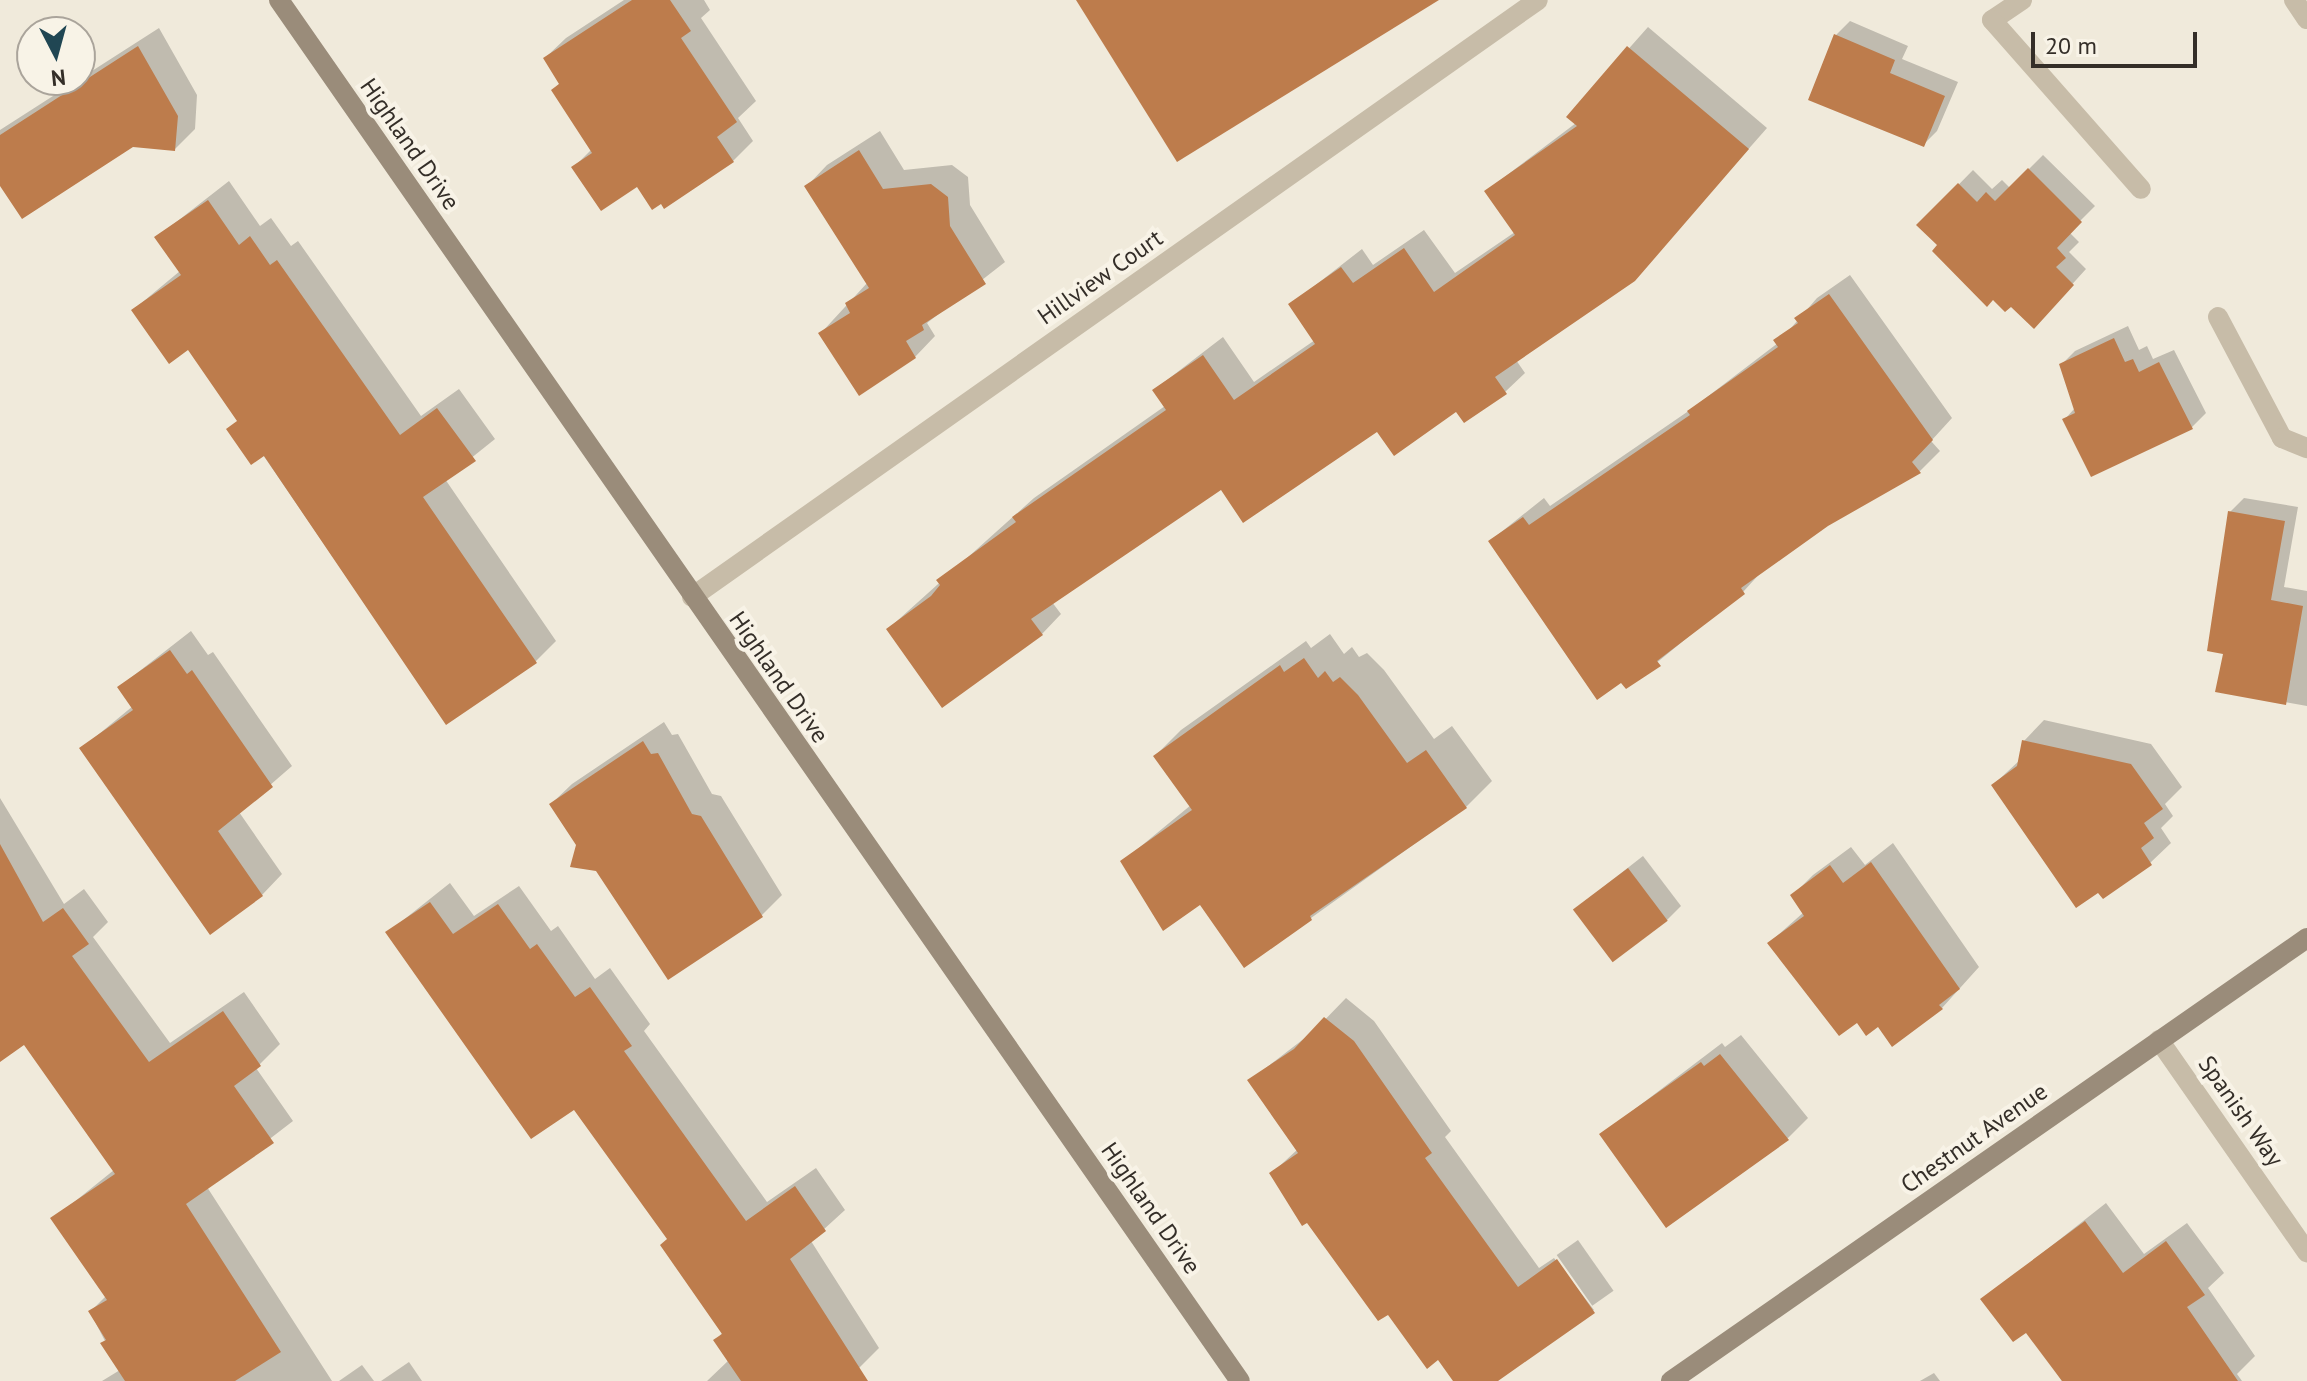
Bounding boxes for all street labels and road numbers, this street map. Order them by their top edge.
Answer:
street label: Highland Drive [354,73,466,215]
street label: Hillview Court [1032,223,1168,331]
street label: Highland Drive [723,606,835,748]
street label: Spanish Way [2192,1050,2290,1172]
street label: Chestnut Avenue [1895,1077,2053,1199]
street label: Highland Drive [1095,1137,1207,1279]

